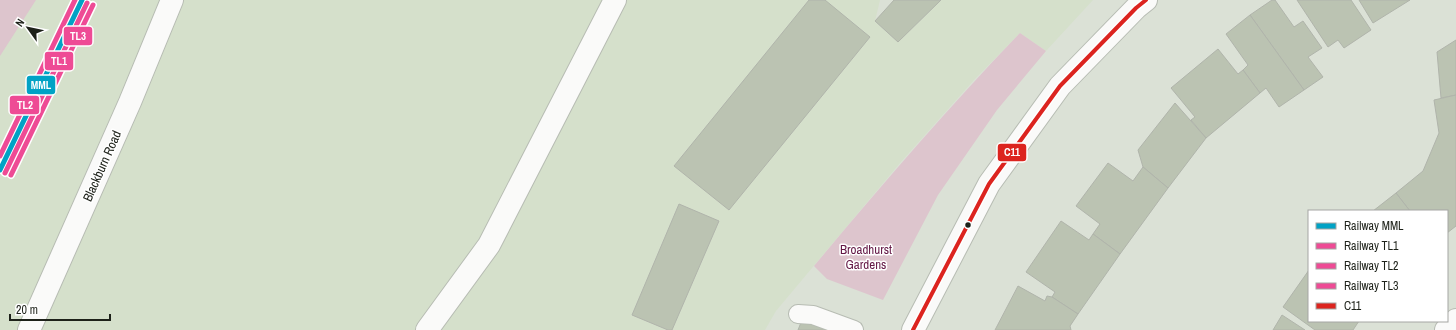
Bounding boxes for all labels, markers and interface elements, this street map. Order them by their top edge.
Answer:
north arrow [8,8,48,48]
text: N [12,16,27,29]
line badge: TL3 [63,26,93,46]
text: TL3 [70,29,86,43]
line badge: TL1 [44,51,74,71]
text: TL1 [51,54,67,68]
line badge: MML [26,75,56,95]
text: MML [31,78,52,92]
line badge: TL2 [9,95,40,115]
text: TL2 [17,98,33,112]
street label: Blackburn Road [79,128,125,204]
line badge: C11 [997,143,1027,162]
text: C11 [1004,145,1020,159]
legend [1308,210,1448,322]
text: Railway MML [1344,218,1404,234]
unlabelled marker [963,220,973,230]
text: Railway TL1 [1344,238,1399,254]
park label: Broadhurst Gardens [840,241,892,273]
text: Railway TL2 [1344,258,1399,274]
text: Railway TL3 [1344,278,1399,294]
scale bar [10,296,110,322]
text: C11 [1344,298,1362,314]
text: 20 m [16,302,38,318]

